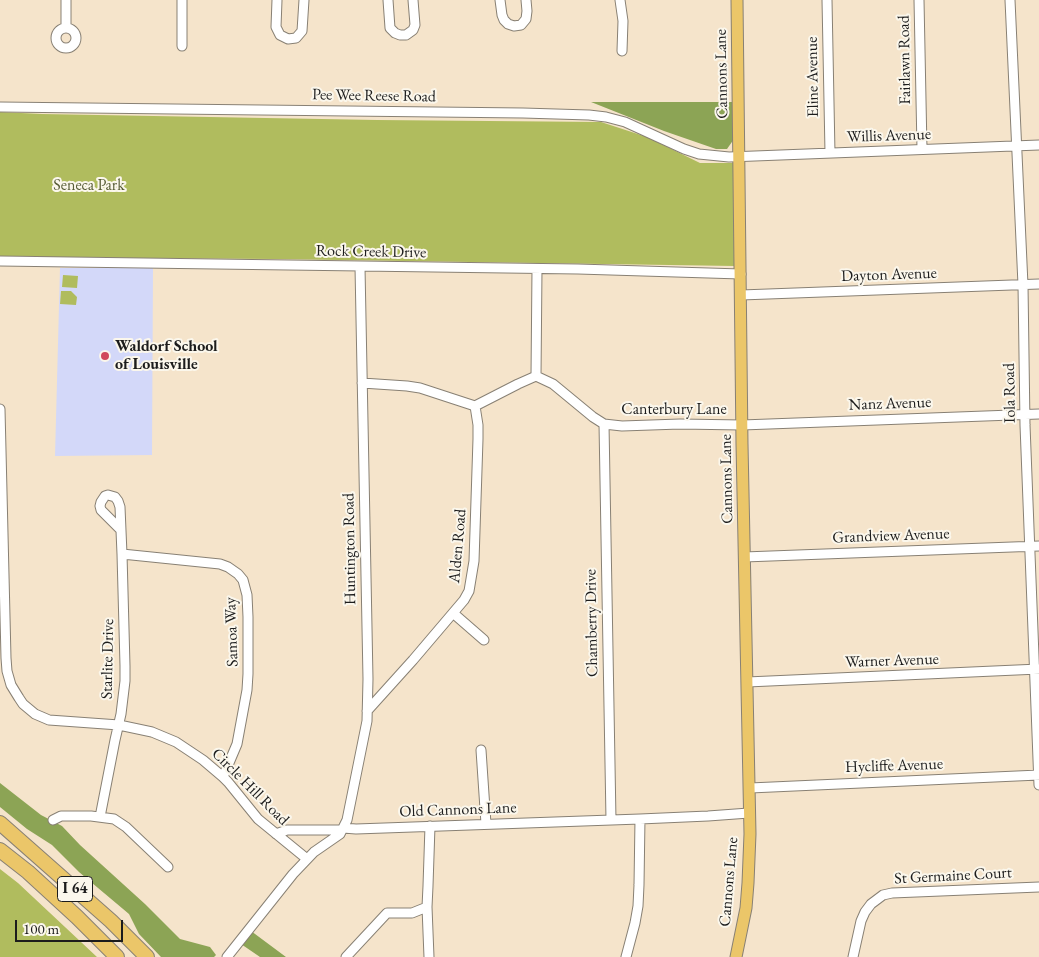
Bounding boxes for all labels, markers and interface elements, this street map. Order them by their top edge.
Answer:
street label: Fairlawn Road [895,15,915,105]
street label: Cannons Lane [712,29,732,119]
street label: Eline Avenue [803,37,823,117]
street label: Pee Wee Reese Road [312,85,436,107]
street label: Willis Avenue [847,125,931,147]
park label: Seneca Park [53,176,125,196]
street label: Rock Creek Drive [316,241,426,263]
street label: Dayton Avenue [841,264,937,286]
place label: Waldorf School of Louisville [115,337,218,375]
marker: Waldorf School of Louisville [99,350,111,362]
street label: Iola Road [1000,363,1020,423]
street label: Nanz Avenue [848,393,932,415]
street label: Canterbury Lane [621,400,727,420]
street label: Cannons Lane [717,434,737,524]
street label: Huntington Road [339,493,361,605]
street label: Alden Road [445,508,471,584]
street label: Grandview Avenue [832,524,950,548]
street label: Chamberry Drive [581,569,603,677]
street label: Samoa Way [221,597,243,667]
street label: Starlite Drive [98,619,118,699]
street label: Warner Avenue [845,650,939,672]
street label: Circle Hill Road [207,744,293,830]
street label: Hycliffe Avenue [845,755,943,777]
street label: Old Cannons Lane [399,798,517,822]
street label: Cannons Lane [716,836,742,928]
street label: St Germaine Court [894,863,1012,889]
road number: I 64 [58,876,92,902]
scale bar [18,910,125,942]
text: 100 m [23,919,59,938]

